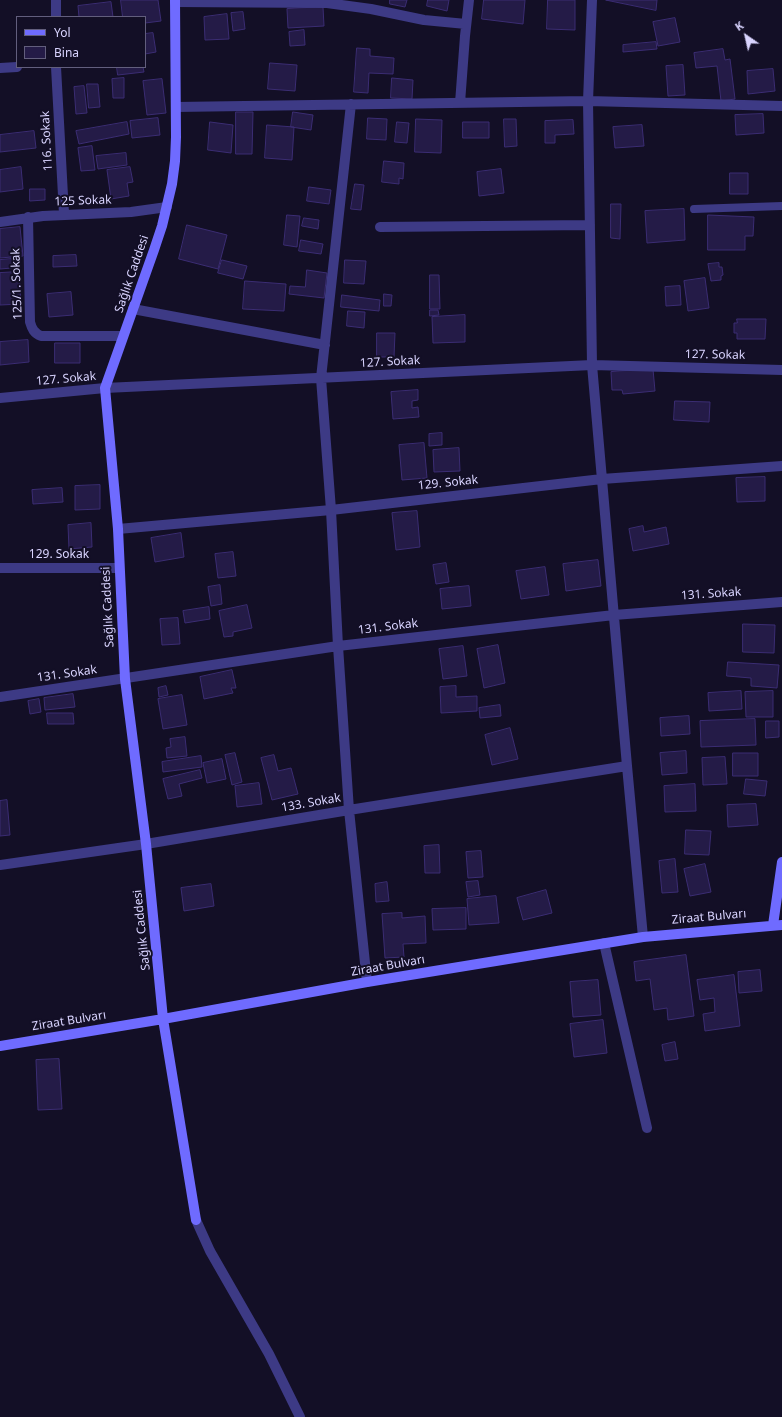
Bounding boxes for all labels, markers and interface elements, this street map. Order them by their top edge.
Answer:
legend [16,16,146,68]
north arrow [726,16,766,56]
text: K [732,17,746,34]
text: Yol [54,24,71,41]
text: Bina [54,44,79,61]
street label: 116. Sokak [38,111,56,171]
street label: 125 Sokak [54,193,112,209]
street label: Sağlık Caddesi [112,233,152,315]
street label: 125/1. Sokak [9,248,25,320]
street label: 127. Sokak [685,347,745,363]
street label: 127. Sokak [360,353,420,371]
street label: 127. Sokak [35,369,97,389]
street label: 129. Sokak [417,473,479,493]
street label: 129. Sokak [29,548,89,562]
street label: Sağlık Caddesi [99,566,117,648]
street label: 131. Sokak [680,585,742,603]
street label: 131. Sokak [357,616,419,638]
street label: 131. Sokak [36,663,98,685]
street label: 133. Sokak [280,791,342,815]
street label: Sağlık Caddesi [131,889,153,971]
street label: Ziraat Bulvarı [671,907,747,927]
street label: Ziraat Bulvarı [350,952,426,980]
street label: Ziraat Bulvarı [31,1008,107,1034]

